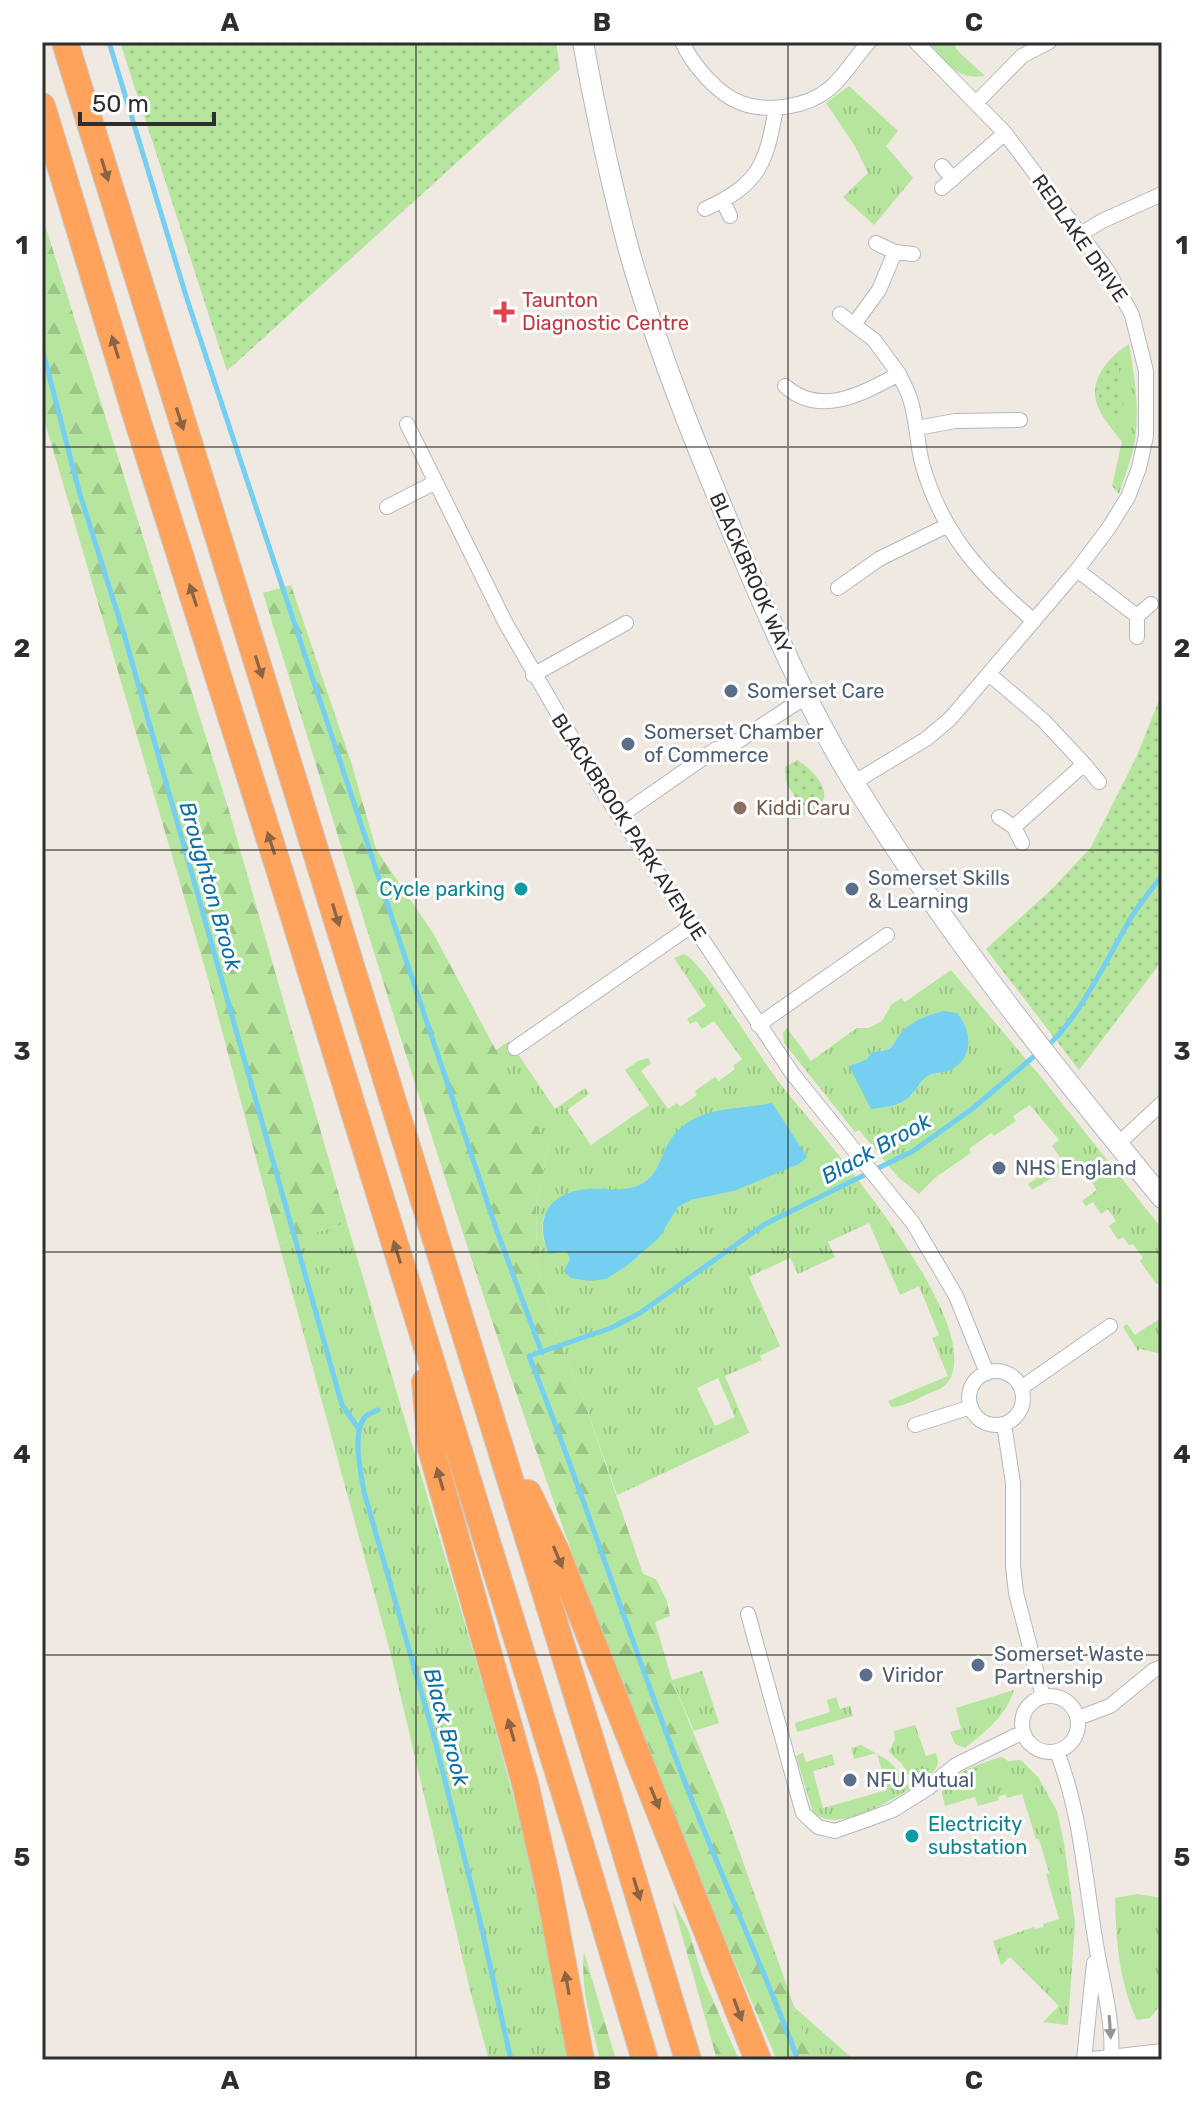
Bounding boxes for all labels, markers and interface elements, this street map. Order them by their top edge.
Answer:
text: A [221,7,240,38]
text: B [593,7,611,38]
text: C [965,7,983,38]
scale bar [80,76,214,126]
text: 50 m [92,90,149,118]
one-way arrow [99,159,111,183]
street label: REDLAKE DRIVE [1027,170,1133,306]
text: 1 [16,230,28,261]
text: 1 [1176,230,1188,261]
place label: Taunton Diagnostic Centre [522,288,689,335]
marker: Taunton Diagnostic Centre [493,301,515,323]
one-way arrow [108,335,121,359]
one-way arrow [175,407,187,431]
street label: BLACKBROOK WAY [705,489,797,657]
one-way arrow [186,583,198,607]
text: 2 [14,633,30,664]
text: 2 [1174,633,1190,664]
one-way arrow [253,655,265,679]
place label: Somerset Care [747,679,885,703]
marker: Somerset Care [722,682,740,700]
street label: BLACKBROOK PARK AVENUE [547,709,711,945]
place label: Somerset Chamber of Commerce [644,720,824,767]
marker: Somerset Chamber of Commerce [619,735,637,753]
place label: Kiddi Caru [756,796,850,820]
water label: Broughton Brook [173,799,248,974]
marker: Kiddi Caru [731,799,749,817]
one-way arrow [264,831,277,855]
place label: Somerset Skills & Learning [868,866,1010,913]
place label: Cycle parking [379,877,505,901]
marker: Cycle parking [512,880,530,898]
marker: Somerset Skills & Learning [843,880,861,898]
one-way arrow [331,903,343,927]
text: 3 [13,1036,31,1067]
text: 3 [1173,1036,1191,1067]
water label: Black Brook [817,1107,936,1190]
place label: NHS England [1015,1156,1137,1180]
marker: NHS England [990,1159,1008,1177]
one-way arrow [390,1240,403,1264]
text: 4 [13,1439,31,1470]
text: 4 [1173,1439,1191,1470]
one-way arrow [433,1467,446,1491]
one-way arrow [552,1545,565,1569]
place label: Somerset Waste Partnership [994,1642,1144,1689]
marker: Somerset Waste Partnership [969,1656,987,1674]
place label: Viridor [882,1663,944,1687]
water label: Black Brook [418,1665,475,1790]
marker: Viridor [857,1666,875,1684]
one-way arrow [504,1717,516,1742]
place label: NFU Mutual [866,1768,974,1792]
marker: NFU Mutual [841,1771,859,1789]
one-way arrow [649,1786,662,1810]
place label: Electricity substation [928,1812,1027,1859]
marker: Electricity substation [903,1827,921,1845]
text: 5 [14,1842,30,1873]
text: 5 [1174,1842,1190,1873]
one-way arrow [631,1878,644,1902]
one-way arrow [560,1971,572,1996]
one-way arrow [732,1998,745,2022]
one-way arrow [1104,2015,1117,2040]
text: A [221,2065,240,2096]
text: B [593,2065,611,2096]
text: C [965,2065,983,2096]

